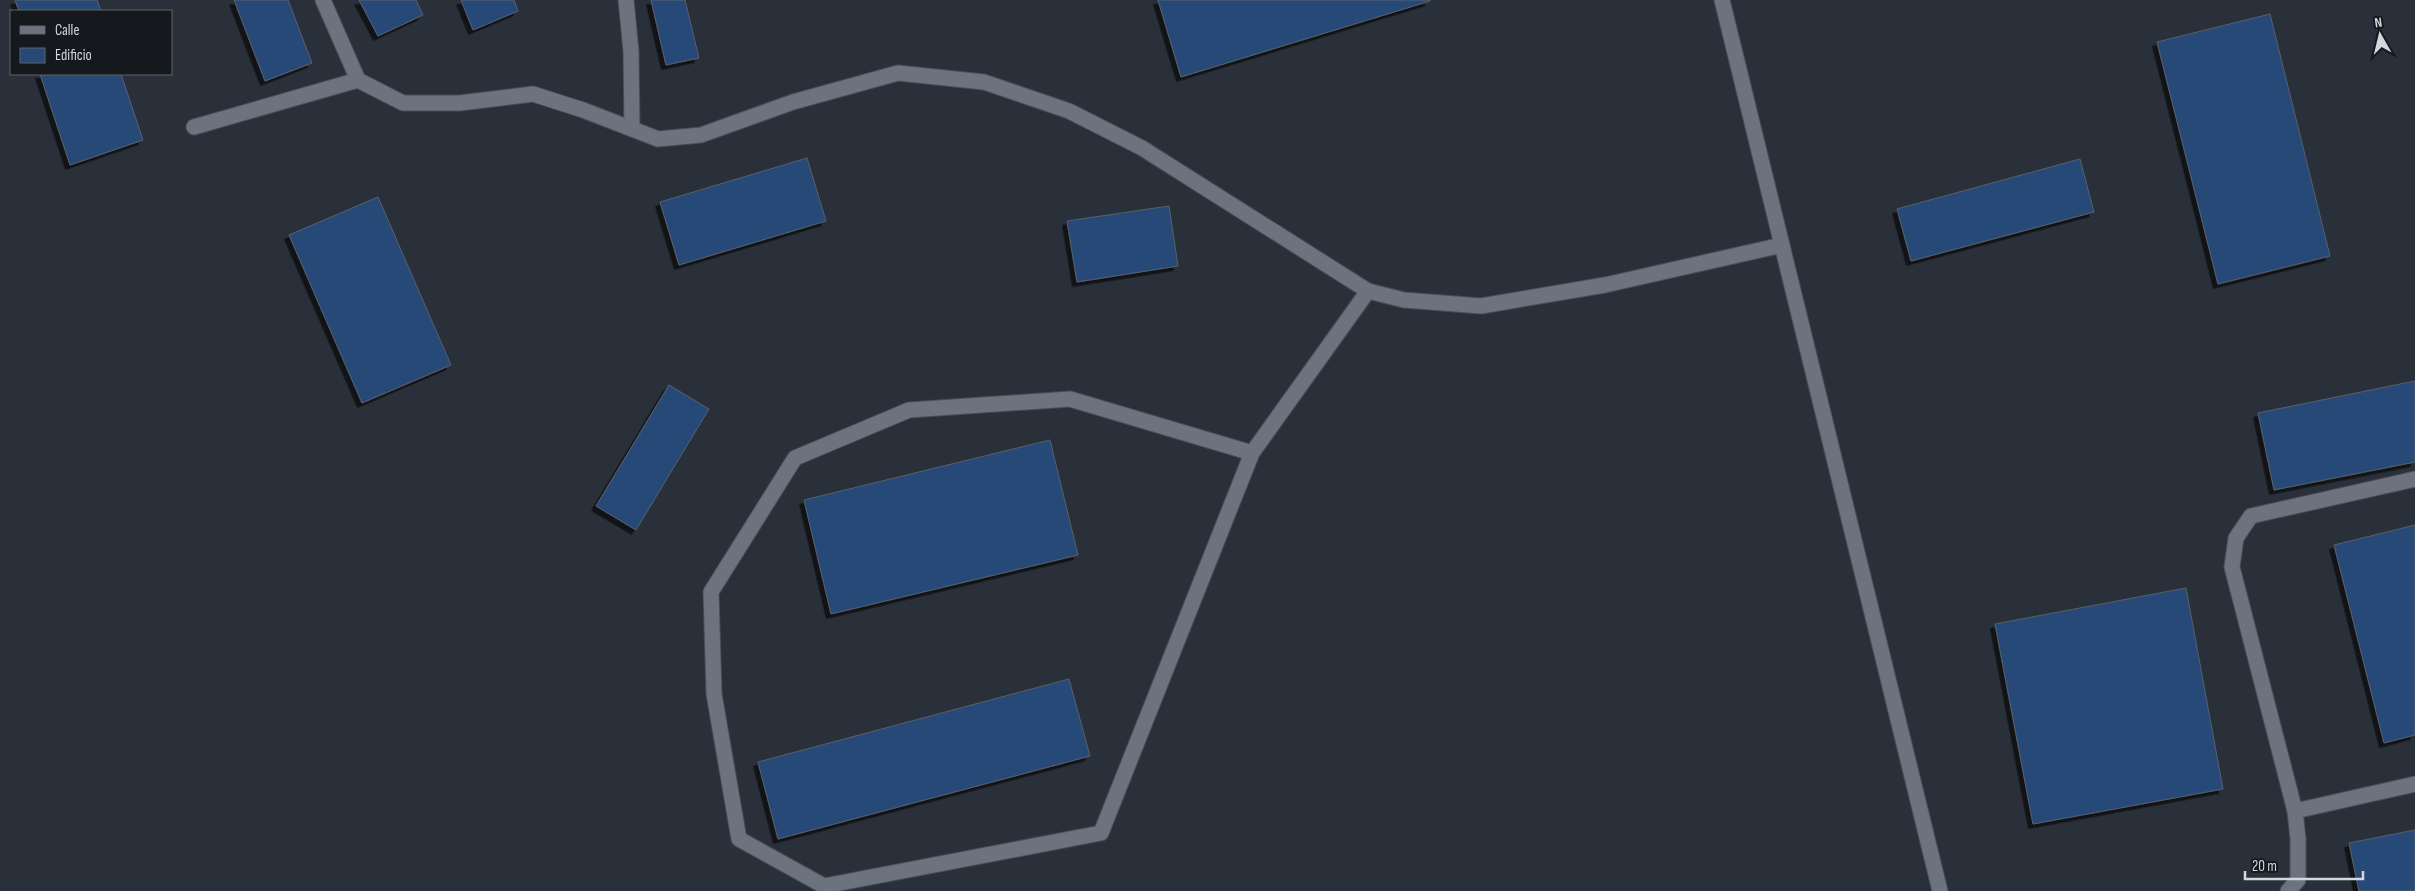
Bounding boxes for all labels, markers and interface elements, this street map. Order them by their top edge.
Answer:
legend [10,10,172,75]
north arrow [2355,10,2405,60]
text: N [2373,14,2383,32]
text: Calle [55,21,79,40]
text: Edificio [55,46,92,65]
scale bar [2245,848,2362,880]
text: 20 m [2252,857,2277,876]

